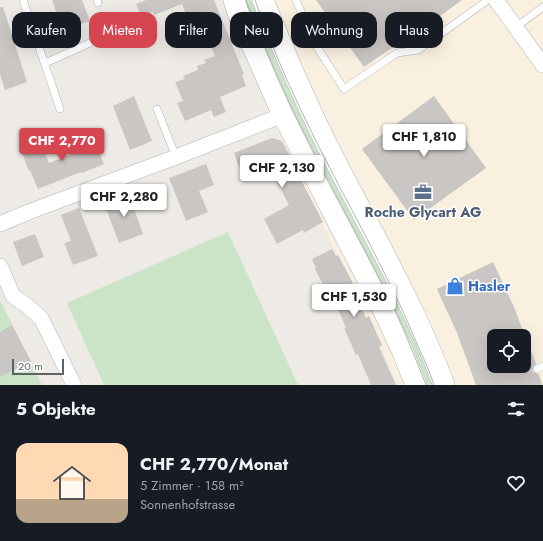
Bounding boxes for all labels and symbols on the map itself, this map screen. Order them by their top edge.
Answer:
pin: CHF 1,810 [378,124,470,158]
pin: CHF 2,770 [16,128,108,162]
pin: CHF 2,130 [236,155,328,189]
office icon: Roche Glycart AG [413,182,433,202]
pin: CHF 2,280 [78,184,170,218]
place label: Roche Glycart AG [365,202,481,222]
shop icon: Hasler [445,276,465,296]
place label: Hasler [468,276,511,296]
pin: CHF 1,530 [308,284,400,318]
scale bar [12,357,64,376]

